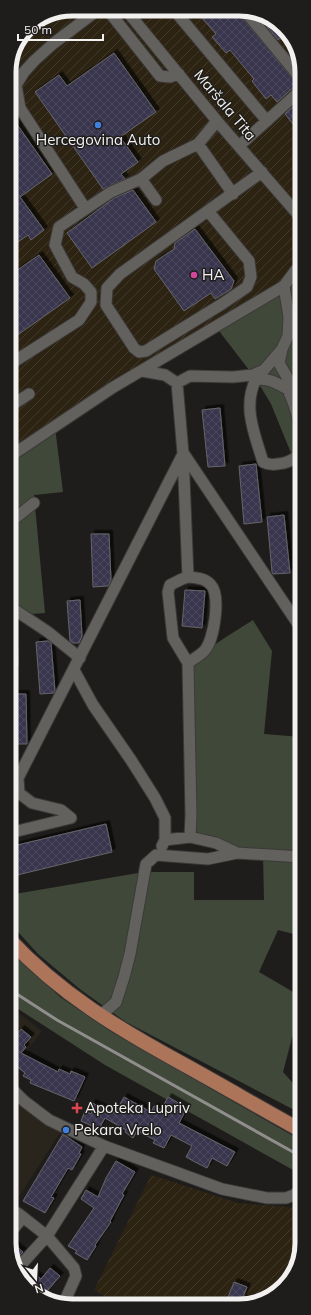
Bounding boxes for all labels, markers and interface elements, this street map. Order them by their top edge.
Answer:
scale bar [18,16,103,42]
text: 50 m [24,22,52,37]
street label: Maršala Tita [190,65,261,144]
marker: Hercegovina Auto [93,120,103,130]
place label: Hercegovina Auto [36,130,160,149]
place label: HA [202,265,225,284]
marker: HA [189,270,199,280]
place label: Apoteka Lupriv [85,1098,190,1117]
marker: Apoteka Lupriv [72,1103,82,1113]
place label: Pekara Vrelo [74,1120,162,1139]
marker: Pekara Vrelo [61,1125,71,1135]
north arrow [16,1259,56,1299]
text: N [33,1281,45,1296]

